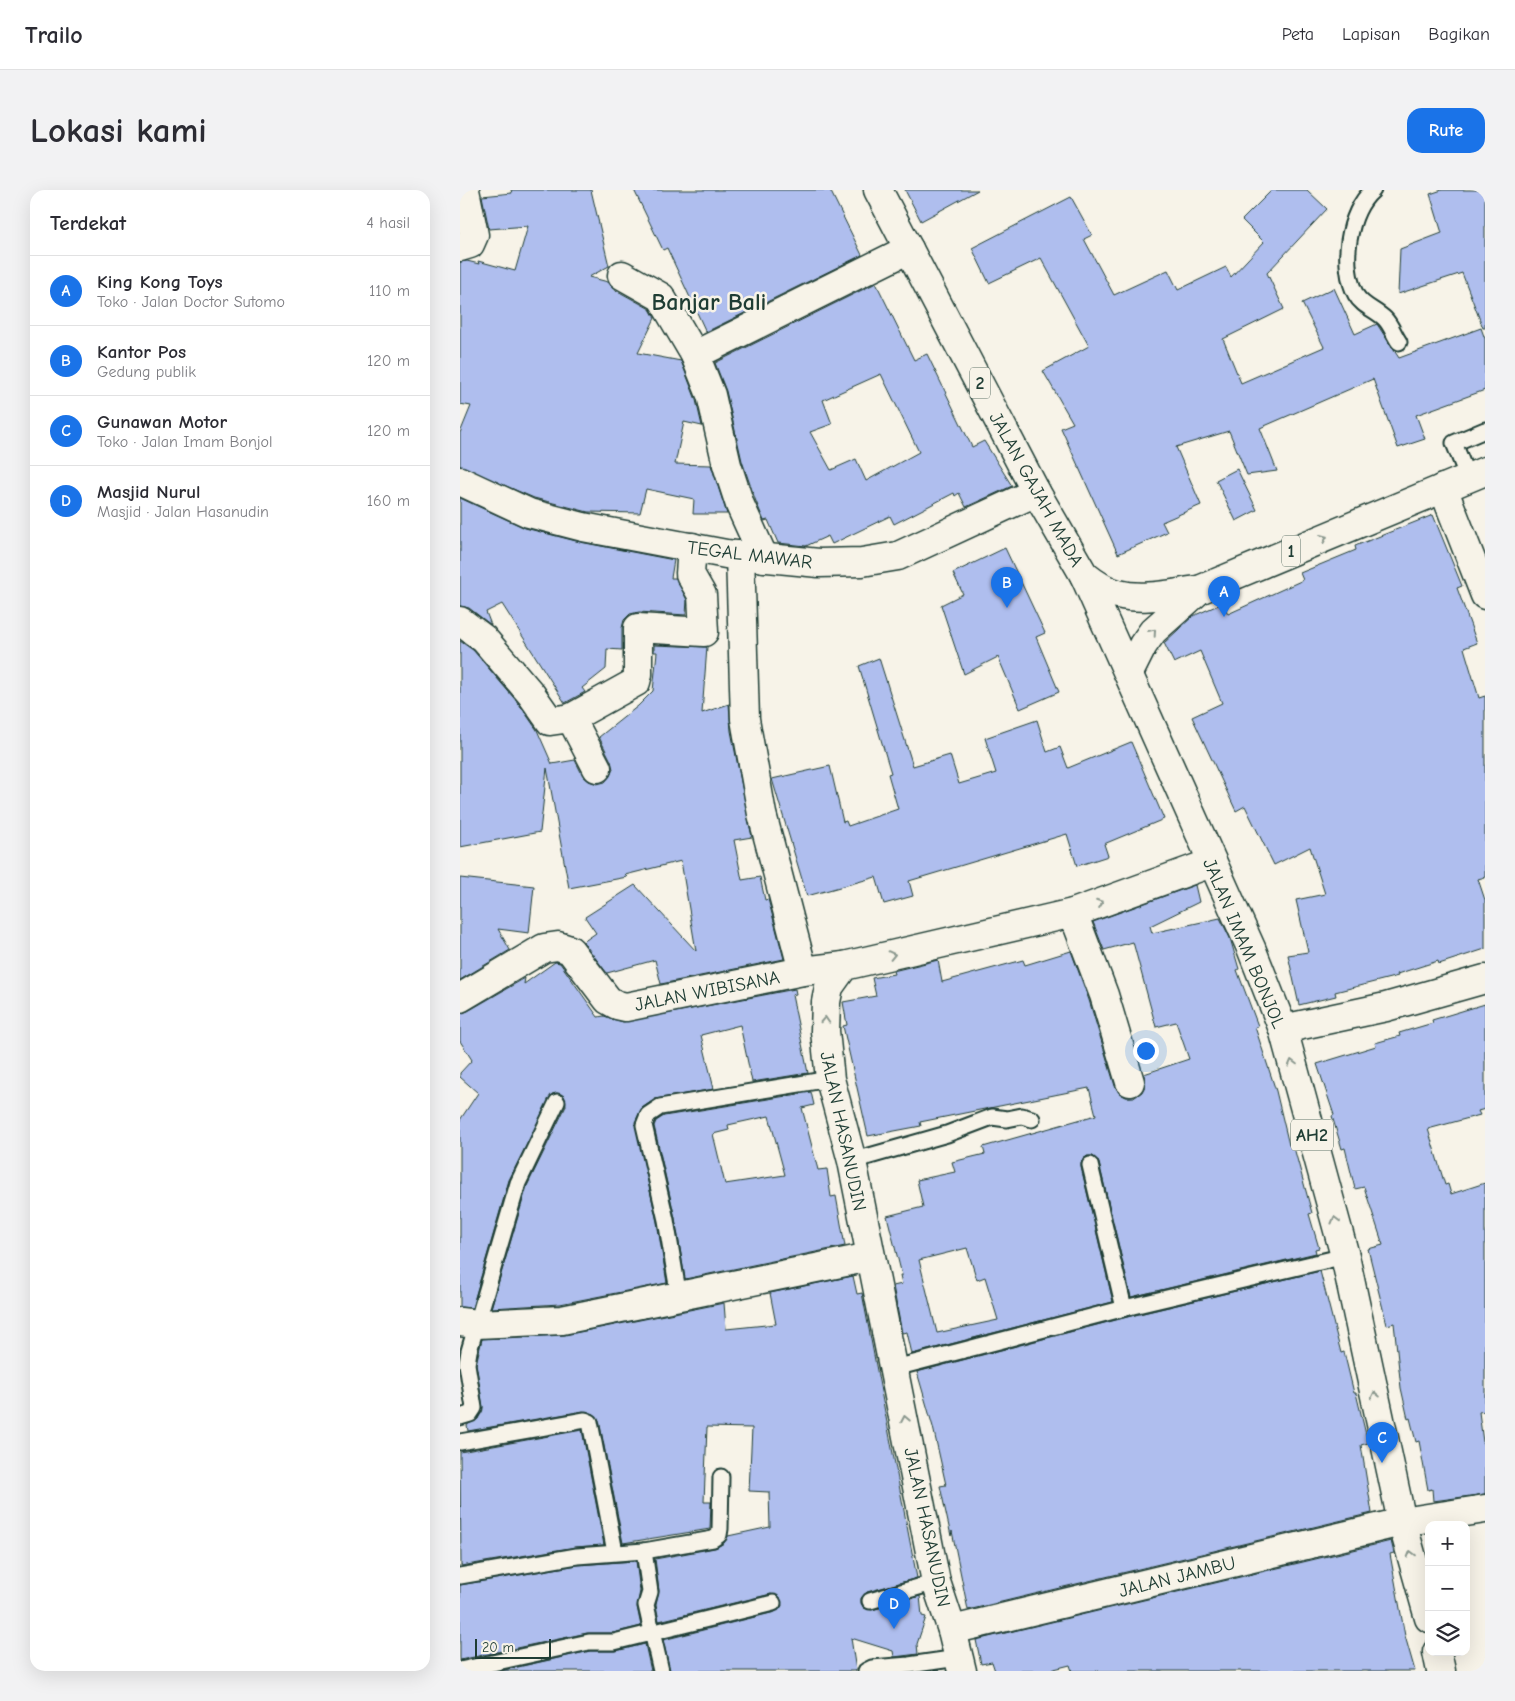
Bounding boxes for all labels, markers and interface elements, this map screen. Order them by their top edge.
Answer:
text: Trailo [25,21,83,49]
text: Peta [1282,24,1314,45]
text: Lapisan [1342,24,1400,45]
text: Bagikan [1428,24,1490,45]
button: Rute [1407,108,1485,153]
text: Lokasi kami [30,110,207,151]
text: Terdekat [50,211,126,235]
text: 4 hasil [366,214,410,232]
text: King Kong Toys [97,271,223,293]
text: A [62,282,70,300]
text: 110 m [369,282,410,300]
district label: Banjar Bali [652,288,766,316]
text: Toko · Jalan Doctor Sutomo [97,293,285,311]
text: Kantor Pos [97,341,186,363]
text: B [61,352,71,370]
text: 120 m [367,352,410,370]
text: Gedung publik [97,363,196,381]
road number: 2 [970,368,990,398]
street label: JALAN GAJAH MADA [984,408,1088,571]
text: Gunawan Motor [97,411,227,433]
text: C [61,422,71,440]
text: 120 m [367,422,410,440]
text: Toko · Jalan Imam Bonjol [97,433,273,451]
text: Masjid Nurul [97,481,201,503]
text: D [61,492,71,510]
text: 160 m [367,492,410,510]
text: Masjid · Jalan Hasanudin [97,503,269,521]
one-way arrow [1319,533,1328,544]
street label: TEGAL MAWAR [686,536,814,574]
road number: 1 [1282,536,1300,566]
pin: B [991,567,1023,608]
pin: A [1208,576,1240,617]
one-way arrow [1148,628,1157,637]
street label: JALAN IMAM BONJOL [1198,855,1290,1032]
one-way arrow [1095,899,1104,909]
one-way arrow [887,950,896,961]
street label: JALAN WIBISANA [633,966,782,1016]
one-way arrow [820,1016,830,1024]
your location [1133,1038,1159,1064]
street label: JALAN HASANUDIN [815,1049,871,1213]
one-way arrow [1288,1060,1298,1068]
road number: AH2 [1291,1120,1333,1150]
one-way arrow [1331,1216,1341,1224]
one-way arrow [1370,1391,1381,1400]
one-way arrow [900,1415,910,1423]
pin: C [1366,1422,1398,1463]
street label: JALAN HASANUDIN [899,1445,955,1609]
map controls [1425,1521,1470,1656]
button: + [1425,1521,1470,1566]
one-way arrow [1406,1549,1417,1558]
street label: JALAN JAMBU [1117,1552,1238,1602]
button: − [1425,1566,1470,1611]
pin: D [878,1588,910,1629]
button: layers [1425,1611,1470,1656]
scale bar [475,1636,551,1659]
text: 20 m [482,1639,514,1656]

